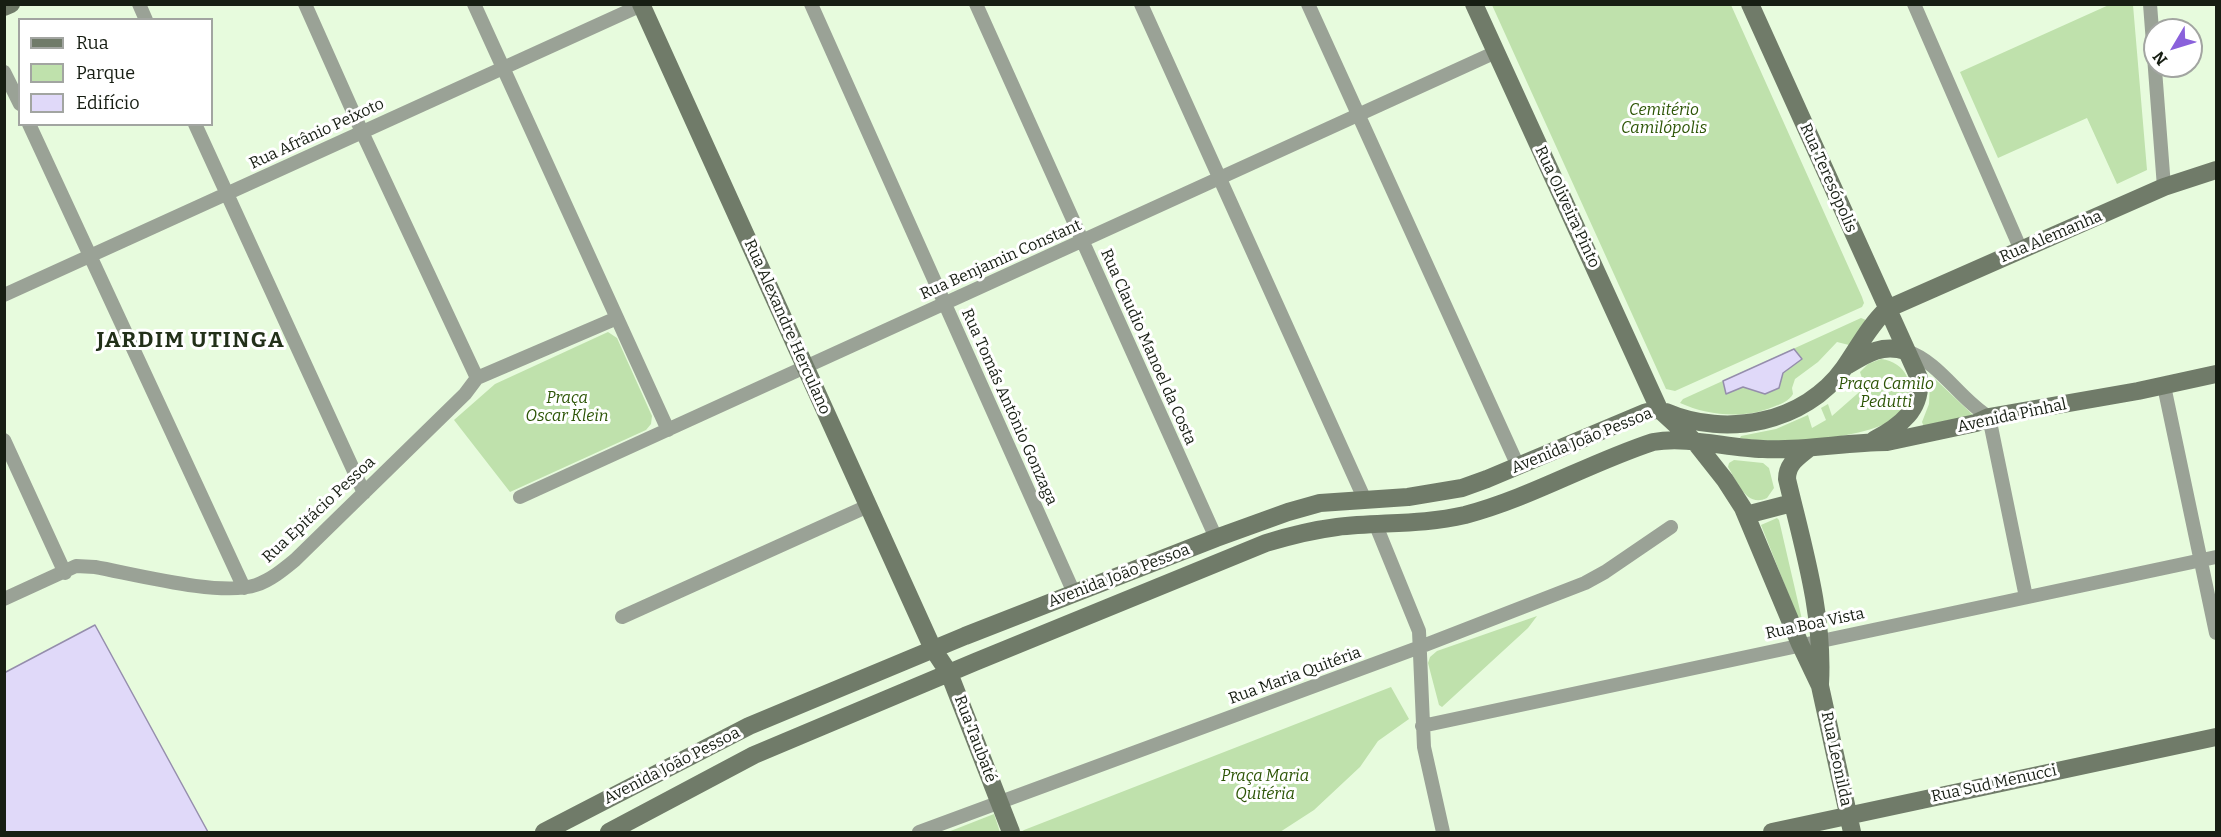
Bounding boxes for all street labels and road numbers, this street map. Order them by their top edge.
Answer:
street label: Rua Afrânio Peixoto [247,94,387,174]
street label: Rua Teresópolis [1795,120,1861,236]
street label: Rua Oliveira Pinto [1530,143,1604,271]
street label: Rua Alemanha [1997,207,2105,267]
street label: Rua Benjamin Constant [917,216,1085,304]
street label: Rua Alexandre Herculano [740,236,834,418]
street label: Rua Claudio Manoel da Costa [1096,246,1200,448]
street label: Rua Tomás Antônio Gonzaga [957,306,1061,508]
street label: Avenida Pinhal [1956,395,2068,437]
street label: Avenida João Pessoa [1509,404,1655,478]
street label: Rua Epitácio Pessoa [259,453,379,567]
street label: Avenida João Pessoa [1045,540,1193,612]
street label: Rua Boa Vista [1764,604,1866,644]
street label: Rua Maria Quitéria [1226,643,1364,709]
street label: Rua Taubaté [950,693,1000,785]
street label: Rua Leonilda [1817,710,1855,808]
street label: Avenida João Pessoa [601,723,743,809]
street label: Rua Sud Menucci [1930,761,2058,807]

